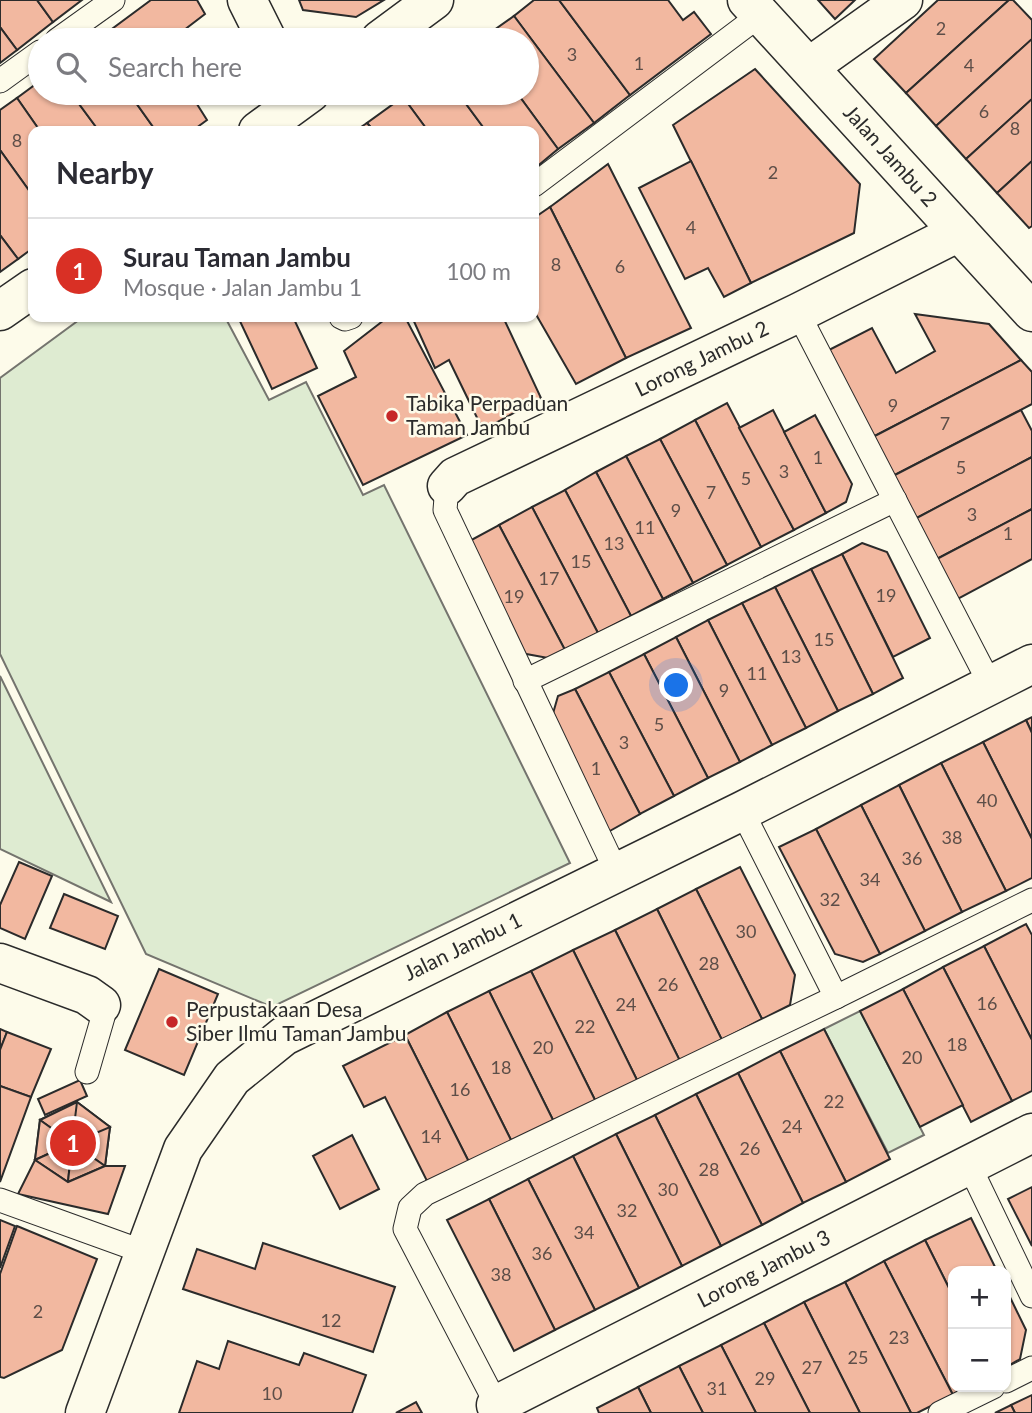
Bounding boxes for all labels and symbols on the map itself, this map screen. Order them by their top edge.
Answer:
house number: 2 [936,17,946,39]
house number: 3 [567,43,577,65]
house number: 1 [634,52,644,74]
house number: 4 [964,54,974,76]
street label: Jalan Jambu 2 [839,99,943,211]
house number: 6 [979,100,989,122]
house number: 8 [1010,117,1020,139]
house number: 8 [12,129,22,151]
house number: 2 [768,161,778,183]
house number: 4 [686,216,696,238]
house number: 8 [551,253,561,275]
house number: 6 [615,255,625,277]
street label: Lorong Jambu 2 [630,314,772,401]
place label: Tabika Perpaduan Taman Jambu [406,390,568,439]
house number: 9 [888,394,898,416]
marker: Tabika Perpaduan Taman Jambu [384,408,400,424]
house number: 7 [940,412,950,434]
house number: 1 [813,446,823,468]
house number: 5 [956,456,966,478]
house number: 3 [779,460,789,482]
house number: 5 [741,467,751,489]
house number: 7 [706,481,716,503]
house number: 9 [671,499,681,521]
house number: 3 [967,503,977,525]
house number: 11 [635,516,655,538]
house number: 1 [1003,522,1013,544]
house number: 13 [604,532,624,554]
house number: 15 [571,550,591,572]
house number: 17 [539,567,559,589]
house number: 19 [876,584,896,606]
house number: 19 [504,585,524,607]
house number: 15 [814,628,834,650]
house number: 13 [781,645,801,667]
house number: 11 [747,662,767,684]
your location [659,668,693,702]
house number: 9 [719,679,729,701]
house number: 5 [654,713,664,735]
house number: 3 [619,731,629,753]
house number: 1 [591,757,601,779]
house number: 40 [977,789,997,811]
house number: 38 [942,826,962,848]
house number: 36 [902,847,922,869]
house number: 34 [860,868,880,890]
house number: 32 [820,888,840,910]
street label: Jalan Jambu 1 [399,906,525,985]
house number: 30 [736,920,756,942]
house number: 28 [699,952,719,974]
house number: 26 [658,973,678,995]
house number: 16 [977,992,997,1014]
house number: 24 [616,993,636,1015]
place label: Perpustakaan Desa Siber Ilmu Taman Jambu [186,996,406,1045]
marker: Perpustakaan Desa Siber Ilmu Taman Jambu [164,1014,180,1030]
house number: 22 [575,1015,595,1037]
house number: 18 [947,1033,967,1055]
house number: 20 [533,1036,553,1058]
house number: 20 [902,1046,922,1068]
house number: 18 [491,1056,511,1078]
house number: 16 [450,1078,470,1100]
house number: 22 [824,1090,844,1112]
house number: 24 [782,1115,802,1137]
pin: 1 [50,1117,96,1169]
house number: 14 [421,1125,441,1147]
house number: 26 [740,1137,760,1159]
house number: 28 [699,1158,719,1180]
house number: 30 [658,1178,678,1200]
house number: 32 [617,1199,637,1221]
house number: 34 [574,1221,594,1243]
street label: Lorong Jambu 3 [693,1223,834,1312]
house number: 36 [532,1242,552,1264]
house number: 38 [491,1263,511,1285]
house number: 2 [33,1300,43,1322]
house number: 12 [321,1309,341,1331]
house number: 23 [889,1326,909,1348]
house number: 25 [848,1346,868,1368]
house number: 27 [802,1356,822,1378]
house number: 29 [755,1367,775,1389]
house number: 31 [707,1377,727,1399]
house number: 10 [262,1382,282,1404]

